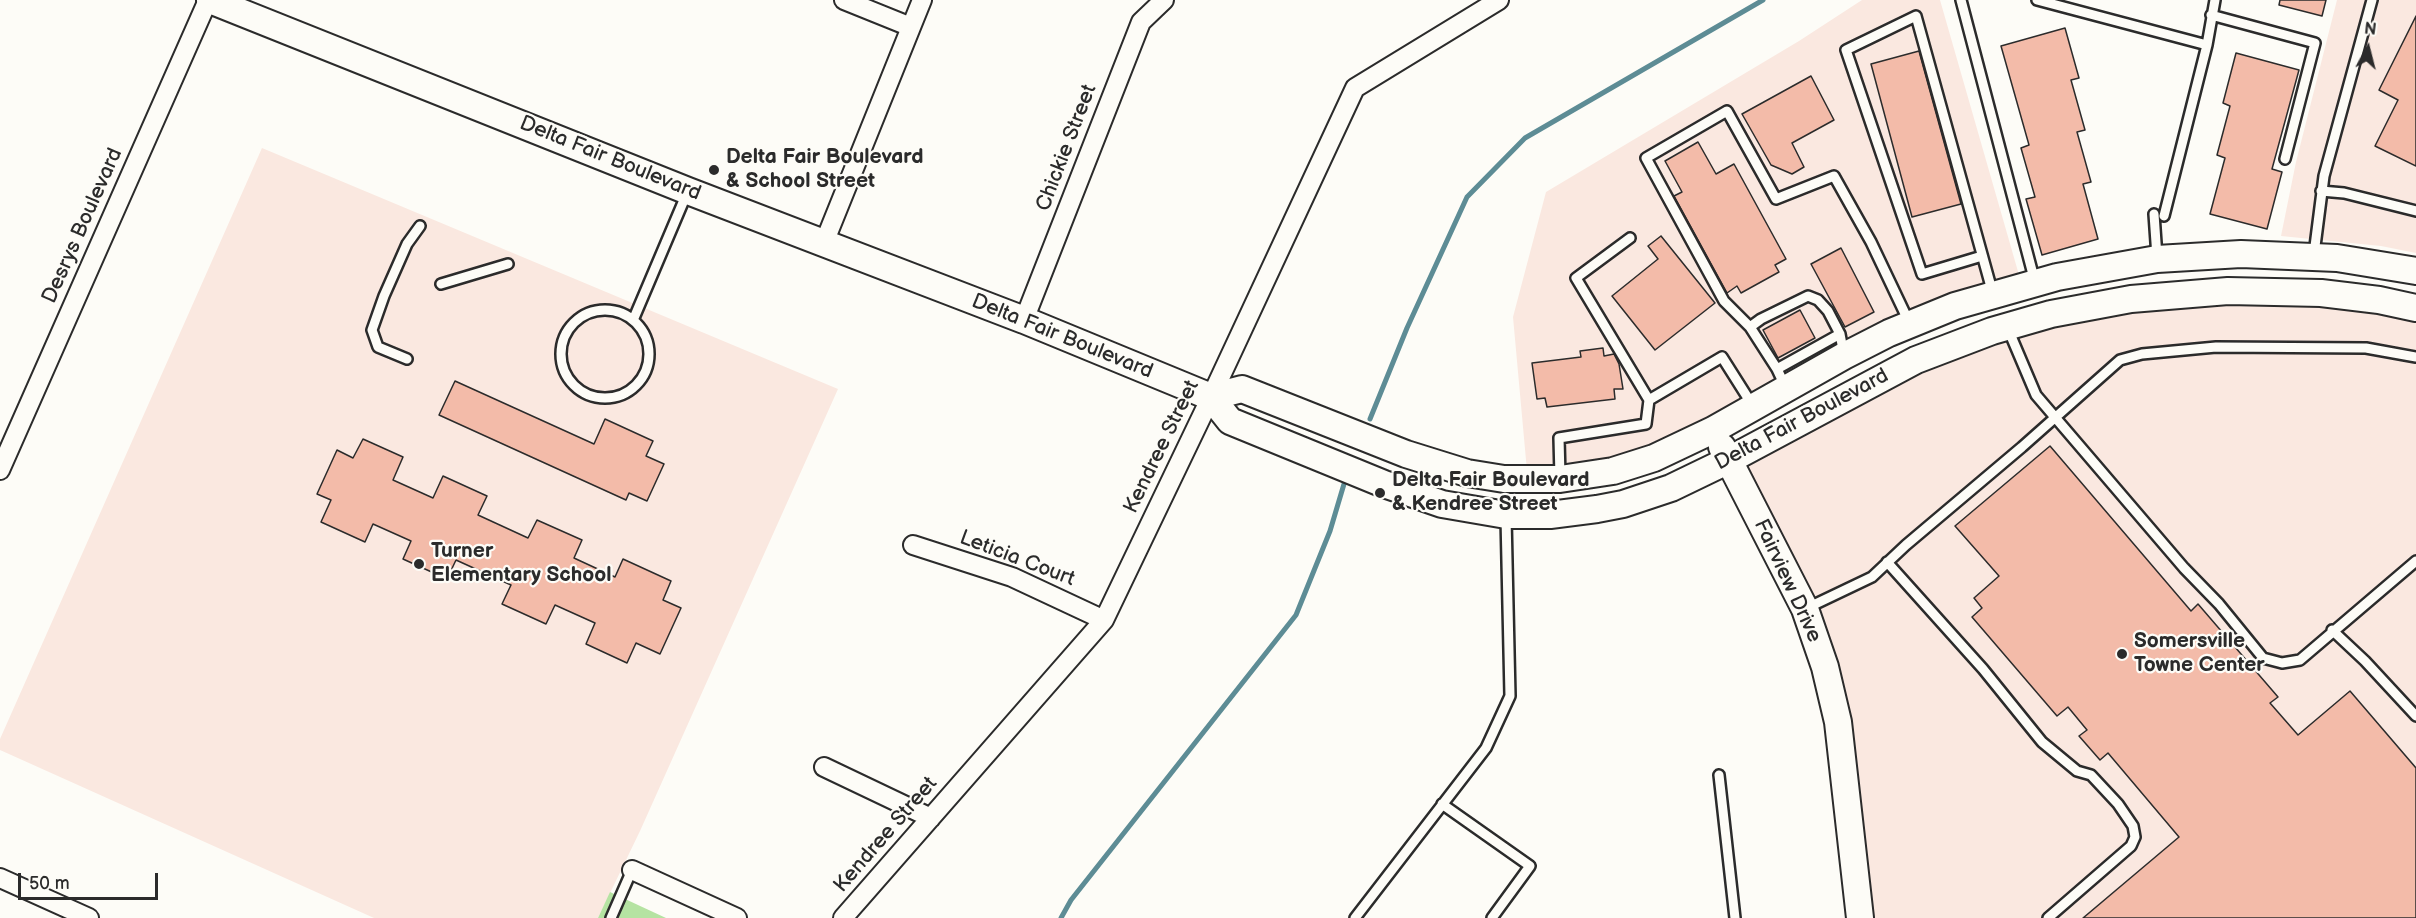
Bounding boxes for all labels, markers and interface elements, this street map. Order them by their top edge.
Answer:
north arrow [2338,18,2398,78]
text: N [2363,19,2377,40]
street label: Chickie Street [1031,81,1103,215]
street label: Delta Fair Boulevard [516,111,704,207]
street label: Desrys Boulevard [37,144,129,308]
place label: Delta Fair Boulevard & School Street [726,145,923,195]
marker: Delta Fair Boulevard & School Street [707,163,721,177]
street label: Delta Fair Boulevard [968,289,1156,385]
street label: Delta Fair Boulevard [1711,364,1893,476]
street label: Kendree Street [1119,376,1205,518]
place label: Delta Fair Boulevard & Kendree Street [1392,468,1589,518]
marker: Delta Fair Boulevard & Kendree Street [1373,486,1387,500]
street label: Fairview Drive [1748,515,1826,647]
street label: Leticia Court [956,525,1078,593]
place label: Turner Elementary School [431,539,611,589]
marker: Turner Elementary School [412,557,426,571]
place label: Somersville Towne Center [2134,629,2265,679]
marker: Somersville Towne Center [2115,647,2129,661]
street label: Kendree Street [829,772,943,898]
scale bar [21,861,160,899]
text: 50 m [29,873,70,894]

